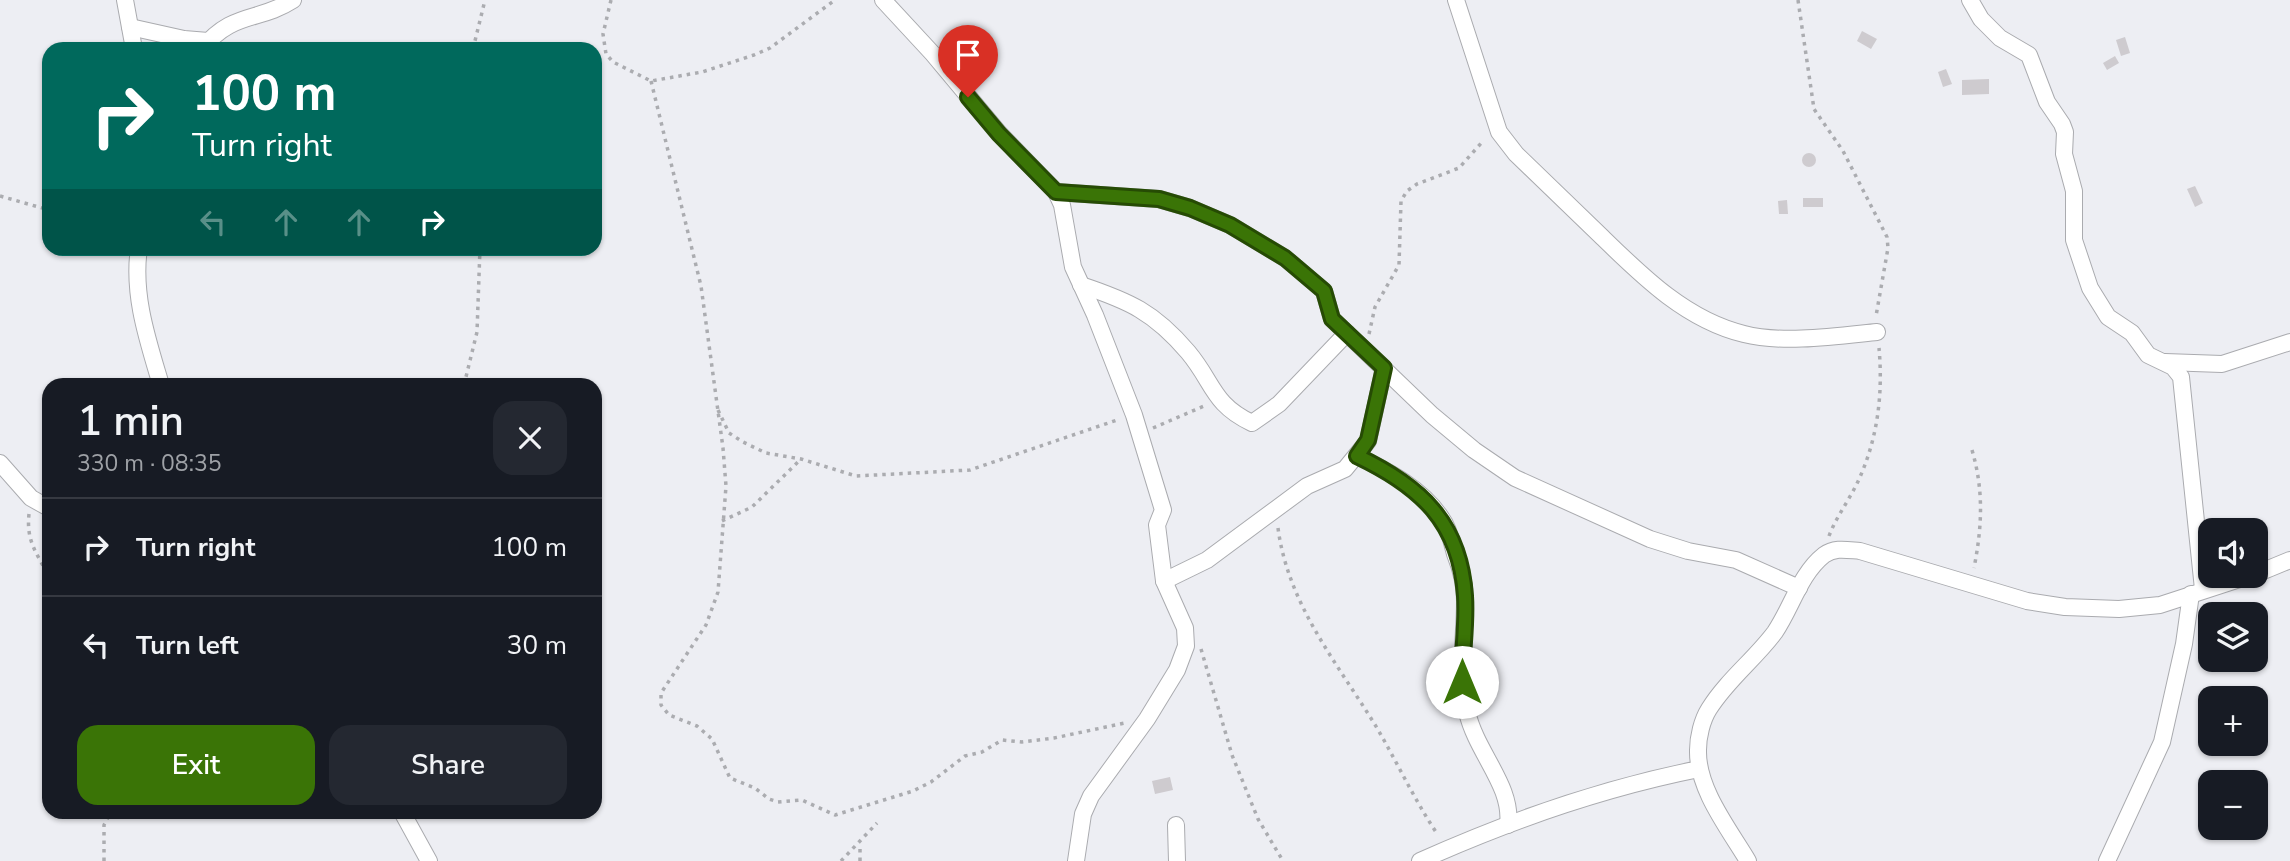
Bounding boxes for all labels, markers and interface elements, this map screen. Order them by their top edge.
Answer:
pin [938,25,998,97]
icon: arrive [949,36,987,74]
text: 100 m [192,60,336,127]
icon: right [77,70,168,161]
text: Turn right [192,124,332,167]
icon: left [194,203,232,241]
icon: ahead [267,203,305,241]
icon: ahead [340,203,378,241]
icon: right [413,203,451,241]
text: 1 min [77,393,184,450]
button: close [493,401,567,475]
text: 330 m · 08:35 [77,448,222,479]
map controls [2198,518,2268,840]
button: sound [2198,518,2268,588]
icon: right [77,528,115,566]
text: Turn right [136,530,255,565]
text: 100 m [491,530,567,565]
button: layers [2198,602,2268,672]
icon: left [77,626,115,664]
text: Turn left [136,628,239,663]
text: 30 m [507,628,567,663]
position arrow [1425,645,1499,719]
button: + [2198,686,2268,756]
button: Exit [77,725,315,805]
button: Share [329,725,567,805]
button: − [2198,770,2268,840]

